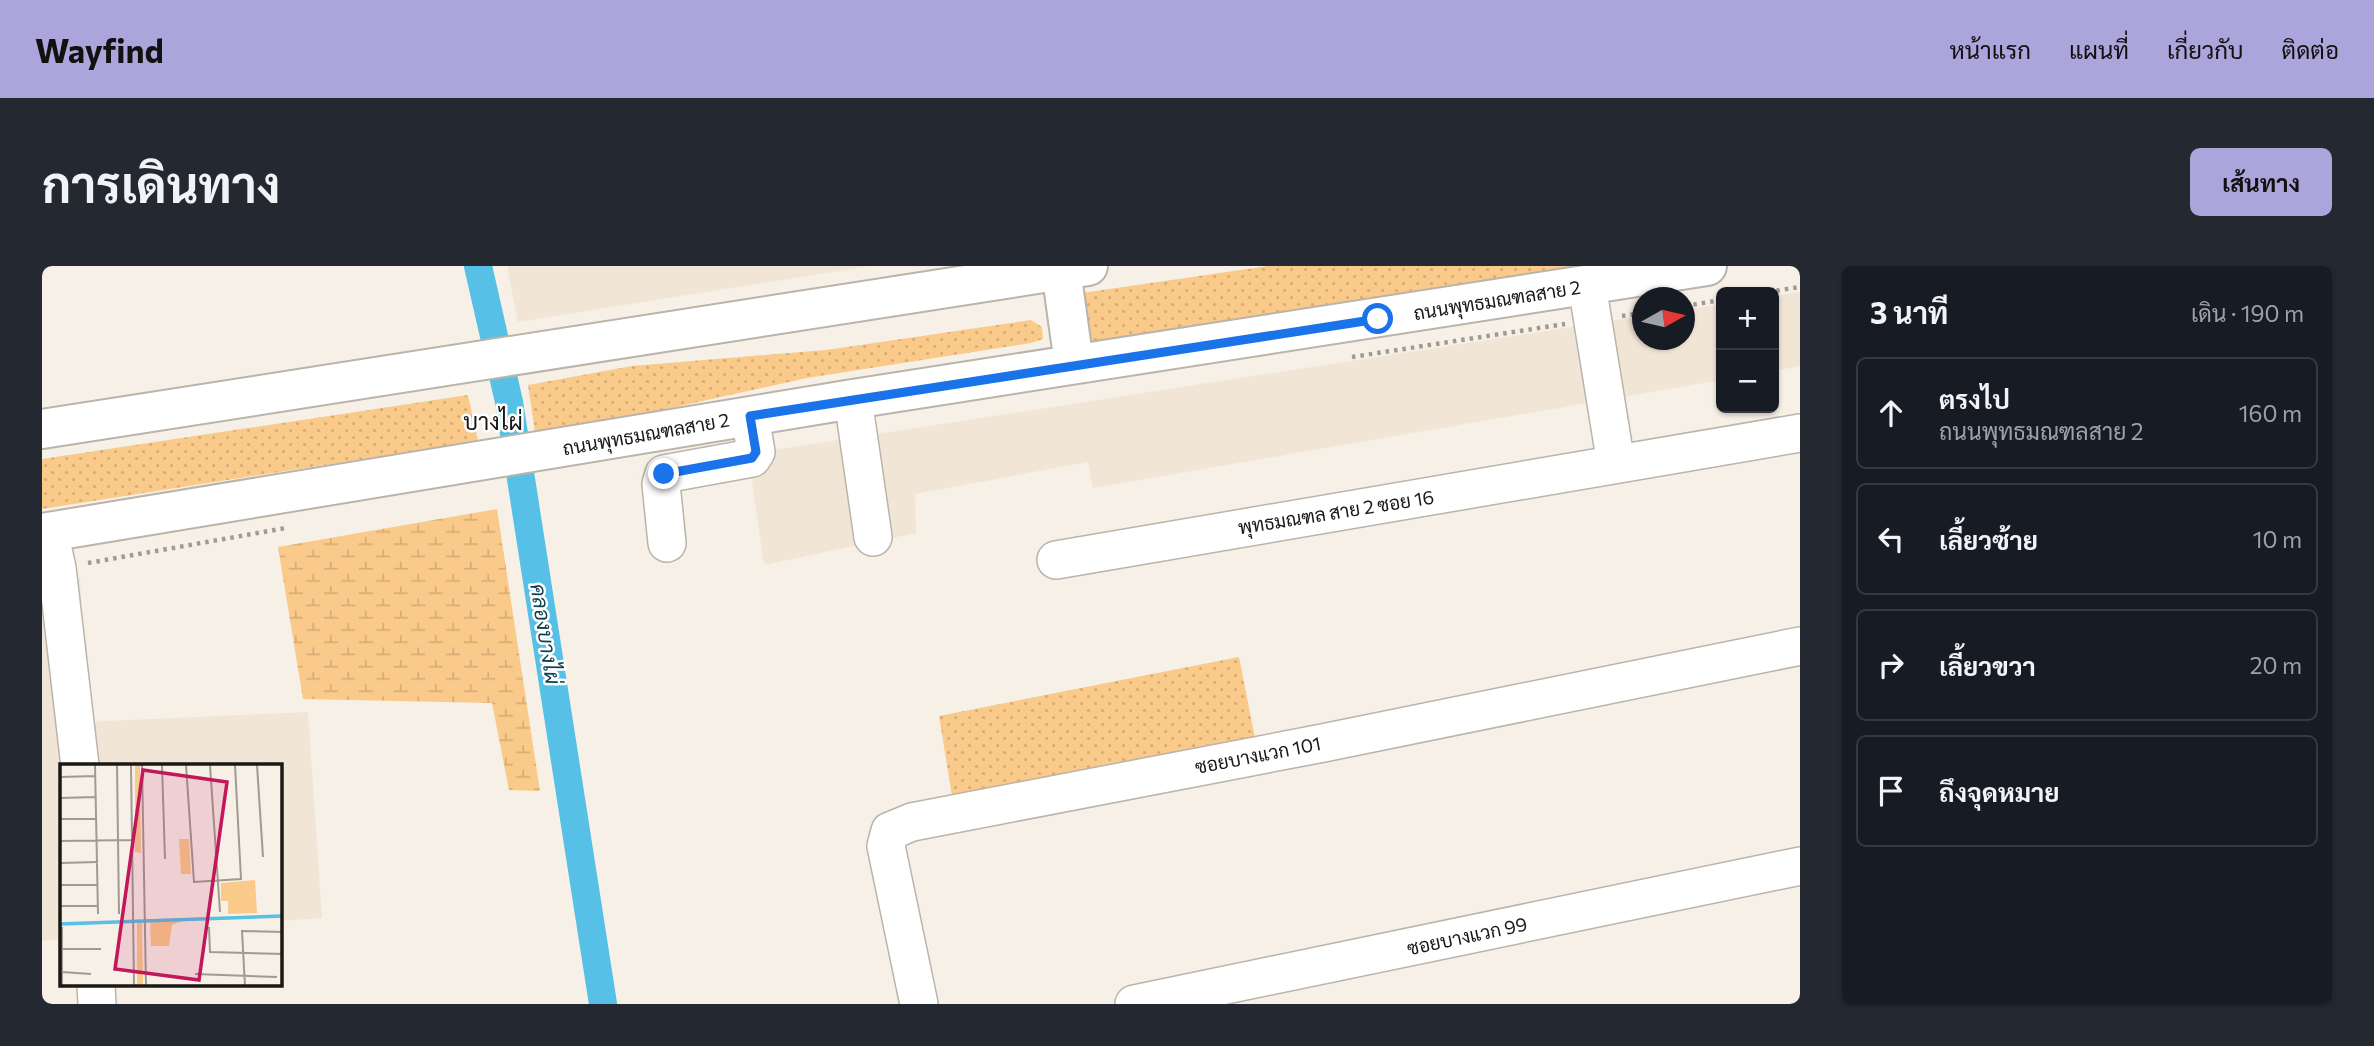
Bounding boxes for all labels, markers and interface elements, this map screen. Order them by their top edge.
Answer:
text: Wayfind [35,29,164,70]
text: หน้าแรก [1950,35,2031,64]
text: แผนที่ [2069,35,2129,64]
text: เกี่ยวกับ [2167,35,2244,64]
text: ติดต่อ [2282,35,2339,64]
button: เส้นทาง [2190,148,2332,216]
text: การเดินทาง [42,153,280,213]
street label: ถนนพุทธมณฑลสาย 2 [1412,275,1582,326]
north arrow [1632,287,1695,350]
map controls [1716,287,1779,413]
button: + [1716,287,1779,350]
text: 3 นาที [1870,293,1948,330]
text: เดิน · 190 m [2191,299,2304,327]
route start [1362,303,1393,334]
button: − [1716,350,1779,413]
text: ตรงไป [1939,383,2010,414]
icon: ahead [1872,394,1910,432]
text: 160 m [2239,399,2302,427]
district label: บางไผ่ [463,406,523,435]
street label: ถนนพุทธมณฑลสาย 2 [561,408,731,461]
text: ถนนพุทธมณฑลสาย 2 [1939,417,2143,445]
route end [648,458,679,489]
street label: พุทธมณฑล สาย 2 ซอย 16 [1236,485,1436,540]
icon: left [1872,520,1910,558]
text: เลี้ยวซ้าย [1939,524,2038,555]
text: 10 m [2253,525,2302,553]
water label: คลองบางไผ่ [526,582,567,687]
icon: right [1872,646,1910,684]
text: เลี้ยวขวา [1939,650,2036,681]
text: 20 m [2250,651,2302,679]
street label: ซอยบางแวก 101 [1193,731,1323,778]
inset map [60,764,282,986]
icon: arrive [1872,772,1910,810]
text: ถึงจุดหมาย [1939,776,2060,807]
street label: ซอยบางแวก 99 [1405,912,1529,959]

